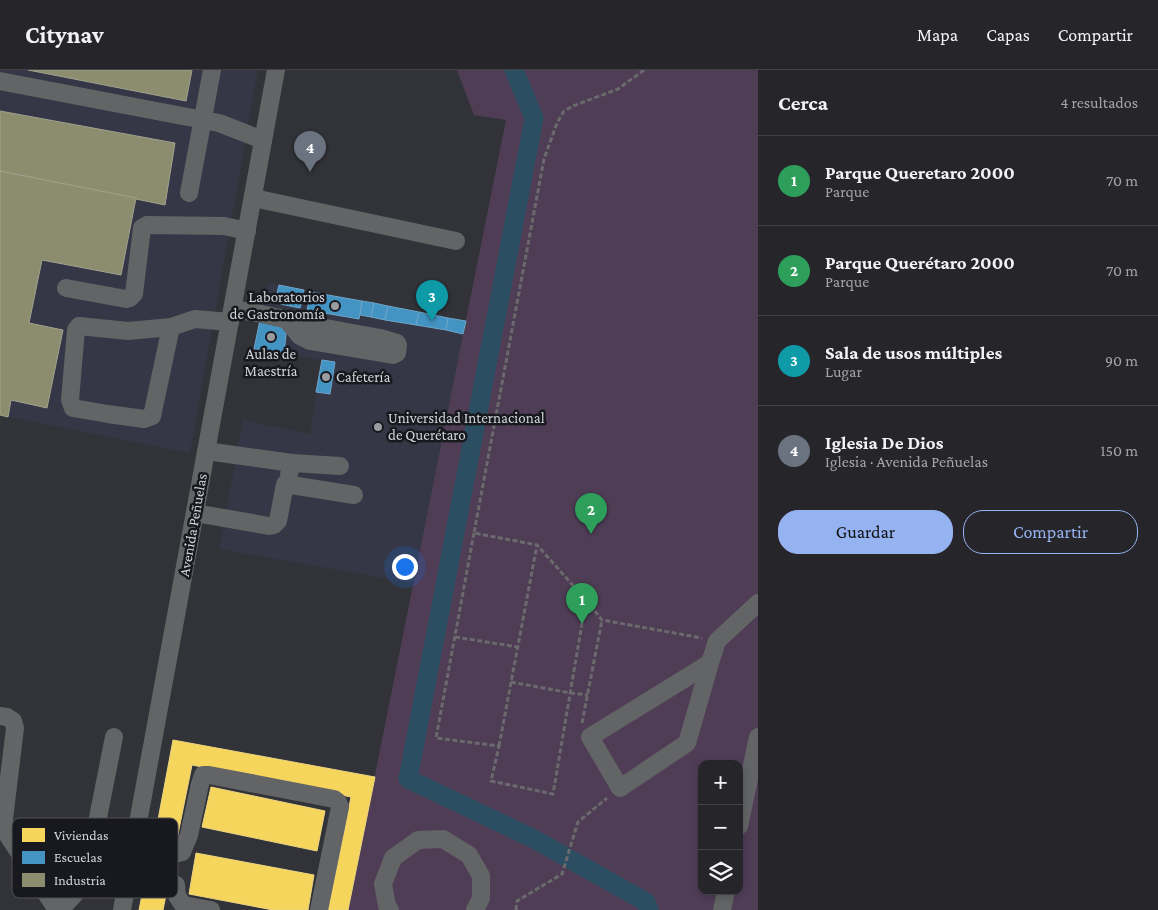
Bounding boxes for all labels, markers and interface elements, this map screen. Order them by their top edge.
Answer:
text: Citynav [25,21,104,48]
text: Mapa [917,25,958,45]
text: Capas [986,25,1030,45]
text: Compartir [1058,25,1133,45]
text: Cerca [778,91,828,115]
text: 4 resultados [1060,94,1138,111]
pin: 4 [294,131,326,172]
text: Parque Queretaro 2000 [825,162,1015,183]
text: 1 [791,172,797,189]
text: 70 m [1106,172,1138,189]
text: Parque [825,183,869,200]
text: Parque Querétaro 2000 [825,252,1015,273]
text: 2 [790,262,798,279]
text: 70 m [1106,262,1138,279]
text: Parque [825,273,869,290]
pin: 3 [416,280,448,321]
place label: Laboratorios de Gastronomía [230,289,325,322]
marker: Laboratorios de Gastronomía [329,300,341,312]
marker: Aulas de Maestría [265,331,277,343]
text: Sala de usos múltiples [825,342,1002,363]
place label: Aulas de Maestría [244,346,298,379]
text: 3 [790,352,798,369]
text: 90 m [1105,352,1138,369]
text: Lugar [825,363,862,380]
place label: Cafetería [336,369,390,385]
marker: Cafetería [320,371,332,383]
place label: Universidad Internacional de Querétaro [388,410,545,443]
marker: Universidad Internacional de Querétaro [372,421,384,433]
text: Iglesia De Dios [825,432,943,453]
text: 4 [790,442,798,459]
text: 150 m [1100,442,1138,459]
text: Iglesia · Avenida Peñuelas [825,453,988,470]
street label: Avenida Peñuelas [176,472,210,578]
pin: 2 [575,493,607,534]
button: Guardar [778,510,953,554]
button: Compartir [963,510,1138,554]
your location [392,554,418,580]
pin: 1 [566,583,598,624]
map controls [698,760,743,895]
button: + [698,760,743,805]
button: − [698,805,743,850]
legend [12,818,178,898]
text: Viviendas [54,827,109,843]
text: Escuelas [54,849,102,865]
button: layers [698,850,743,895]
text: Industria [54,872,106,888]

